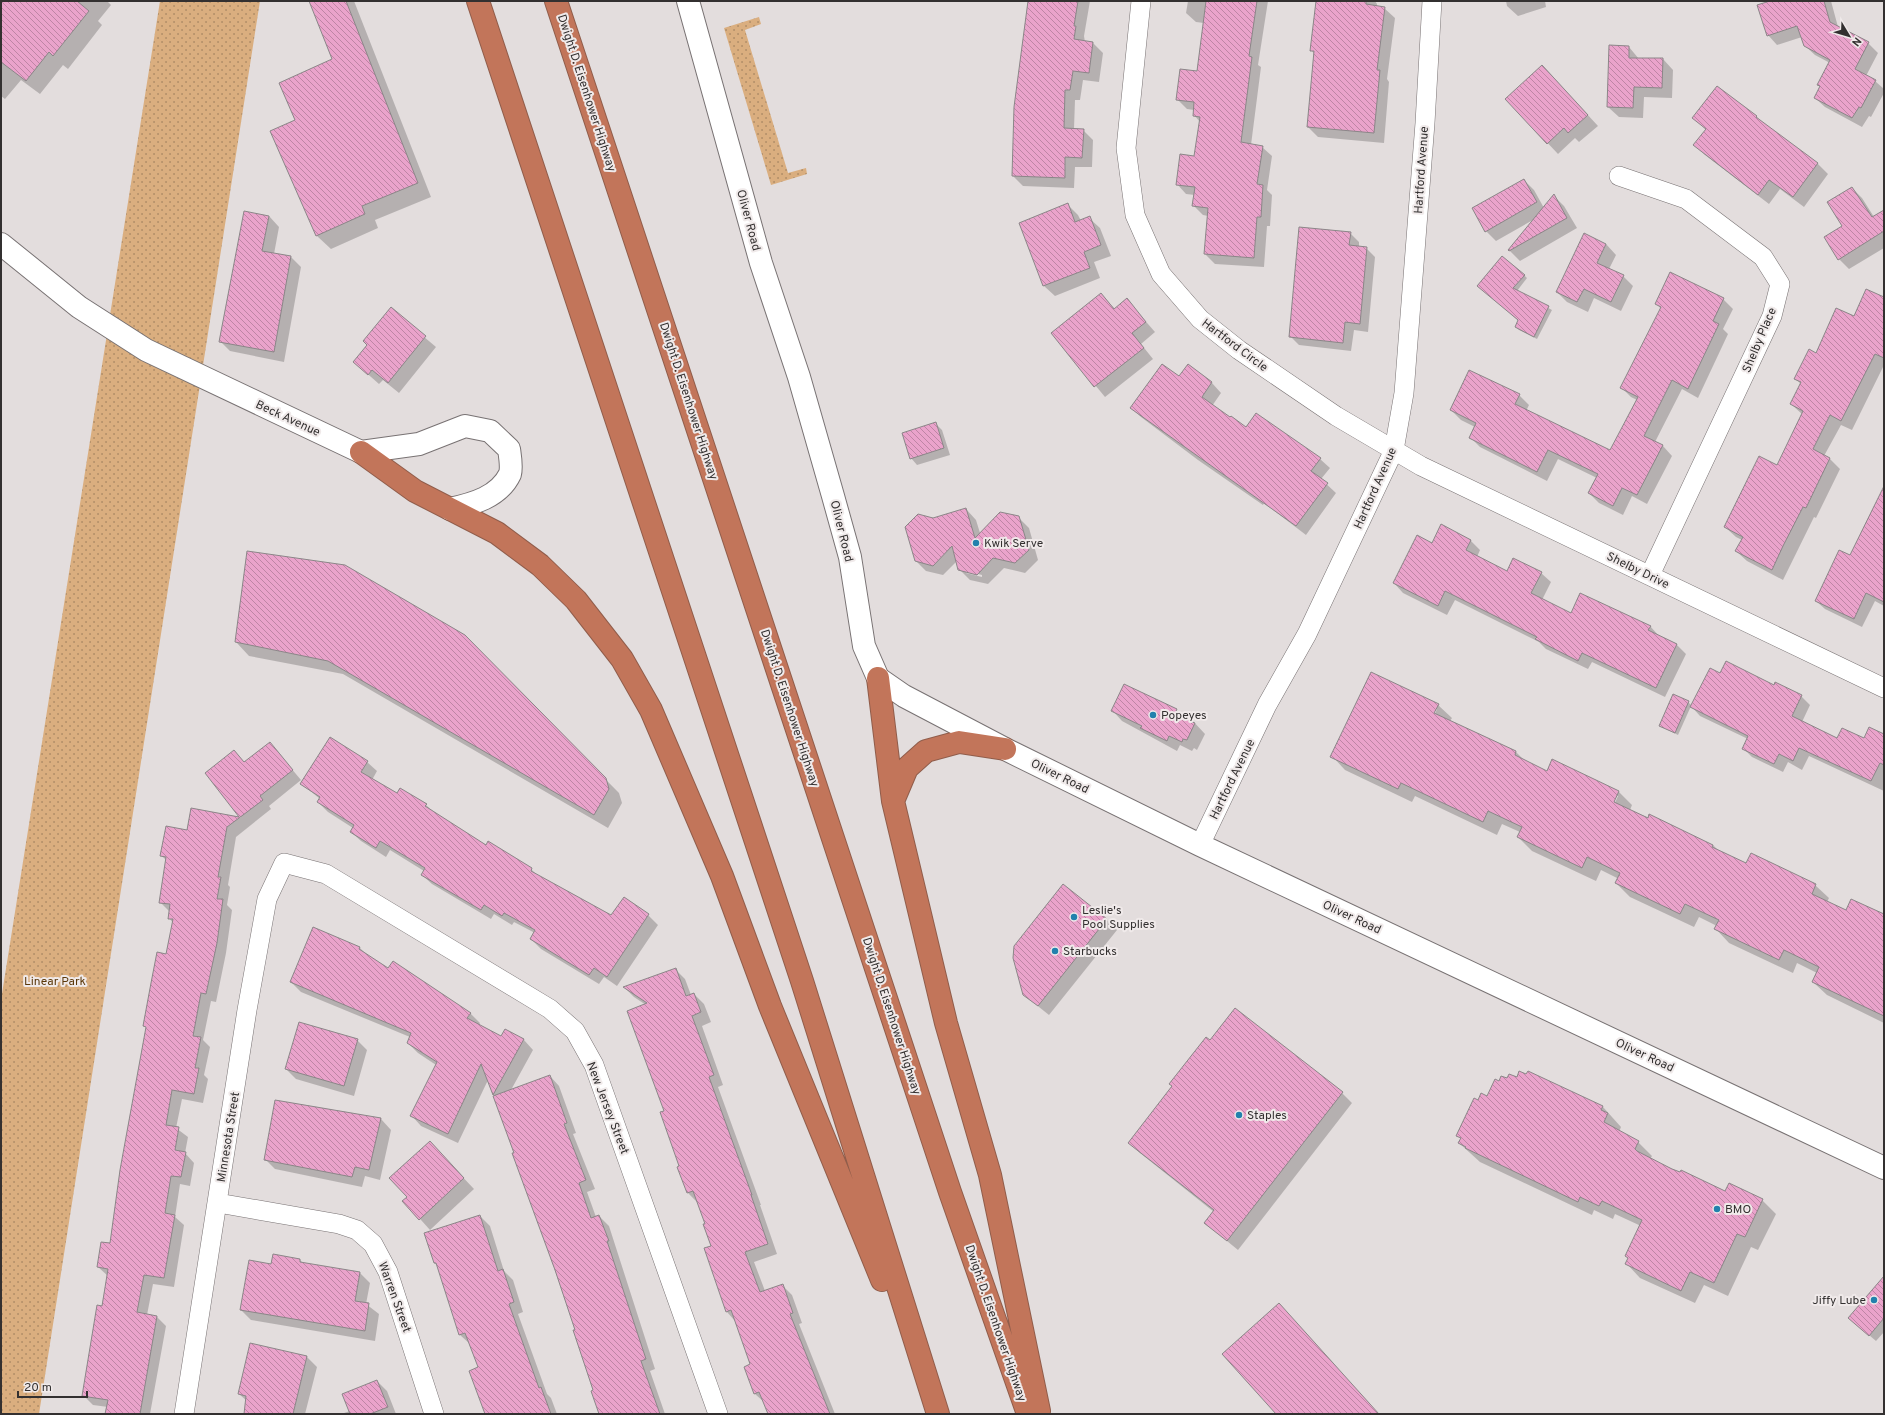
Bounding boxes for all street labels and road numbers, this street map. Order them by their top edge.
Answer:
street label: Dwight D. Eisenhower Highway [553,13,619,174]
street label: Hartford Avenue [1411,126,1433,214]
street label: Oliver Road [732,188,764,253]
street label: Shelby Place [1739,305,1781,375]
street label: Hartford Circle [1198,316,1271,376]
street label: Dwight D. Eisenhower Highway [655,321,721,482]
street label: Beck Avenue [253,397,322,441]
street label: Hartford Avenue [1351,445,1401,532]
street label: Oliver Road [826,499,856,564]
street label: Shelby Drive [1603,549,1672,593]
street label: Dwight D. Eisenhower Highway [756,628,822,789]
street label: Hartford Avenue [1206,737,1259,822]
street label: Oliver Road [1028,756,1091,798]
street label: Oliver Road [1320,897,1383,938]
street label: Dwight D. Eisenhower Highway [858,936,924,1097]
street label: Oliver Road [1613,1035,1676,1076]
street label: New Jersey Street [582,1060,632,1157]
street label: Minnesota Street [214,1091,244,1184]
street label: Dwight D. Eisenhower Highway [961,1243,1029,1404]
street label: Warren Street [374,1260,414,1335]

